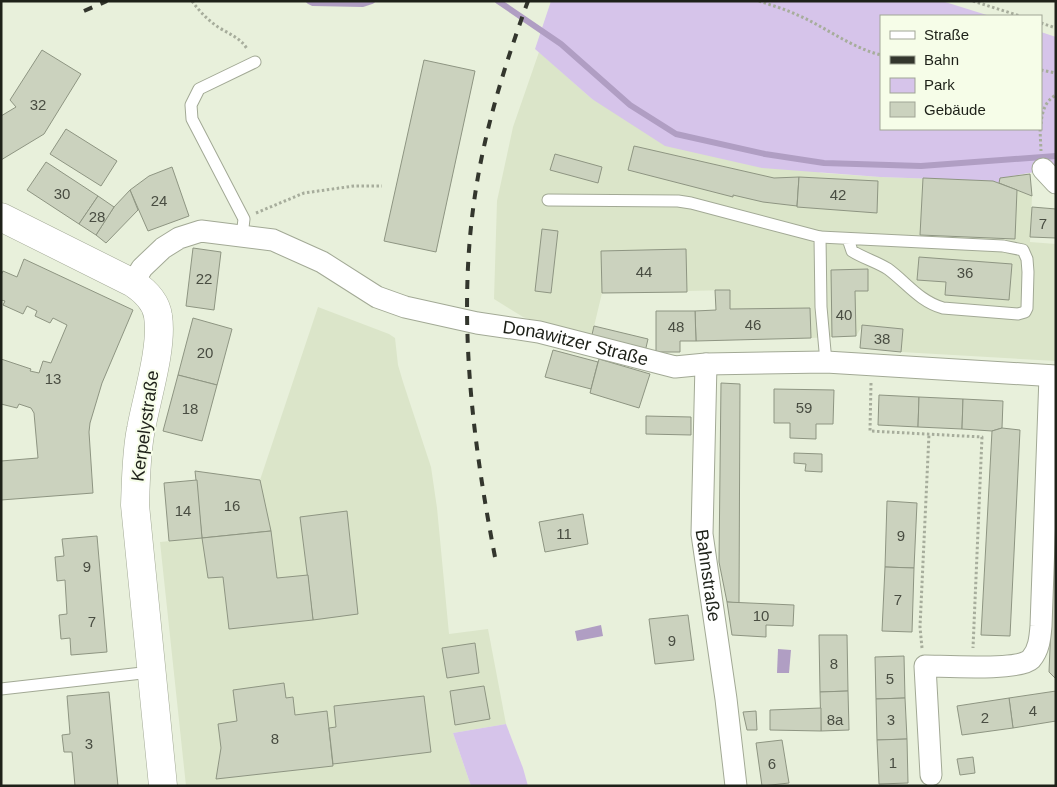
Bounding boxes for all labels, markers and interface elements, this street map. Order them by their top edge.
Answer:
legend [880,15,1042,130]
text: Straße [924,26,969,43]
text: Bahn [924,51,959,68]
text: Park [924,76,955,93]
house number: 32 [30,96,46,113]
text: Gebäude [924,101,986,118]
house number: 30 [54,185,70,202]
house number: 42 [830,186,846,203]
house number: 24 [151,192,167,209]
house number: 28 [89,208,105,225]
house number: 7 [1039,215,1047,232]
house number: 44 [636,263,652,280]
house number: 36 [957,264,973,281]
house number: 22 [196,270,212,287]
house number: 40 [836,306,852,323]
house number: 46 [745,316,761,333]
street label: Donawitzer Straße [501,317,650,370]
house number: 48 [668,318,684,335]
house number: 38 [874,330,890,347]
house number: 20 [197,344,213,361]
street label: Kerpelystraße [127,369,163,483]
house number: 13 [45,370,61,387]
house number: 59 [796,399,812,416]
house number: 18 [182,400,198,417]
house number: 16 [224,497,240,514]
house number: 14 [175,502,191,519]
house number: 11 [556,525,572,542]
house number: 9 [897,527,905,544]
street label: Bahnstraße [691,528,725,623]
house number: 9 [83,558,91,575]
house number: 7 [894,591,902,608]
house number: 10 [753,607,769,624]
house number: 7 [88,613,96,630]
house number: 9 [668,632,676,649]
house number: 8 [830,655,838,672]
house number: 5 [886,670,894,687]
house number: 4 [1029,702,1037,719]
house number: 2 [981,709,989,726]
house number: 8a [827,711,844,728]
house number: 3 [887,711,895,728]
house number: 8 [271,730,279,747]
house number: 3 [85,735,93,752]
house number: 1 [889,754,897,771]
house number: 6 [768,755,776,772]

